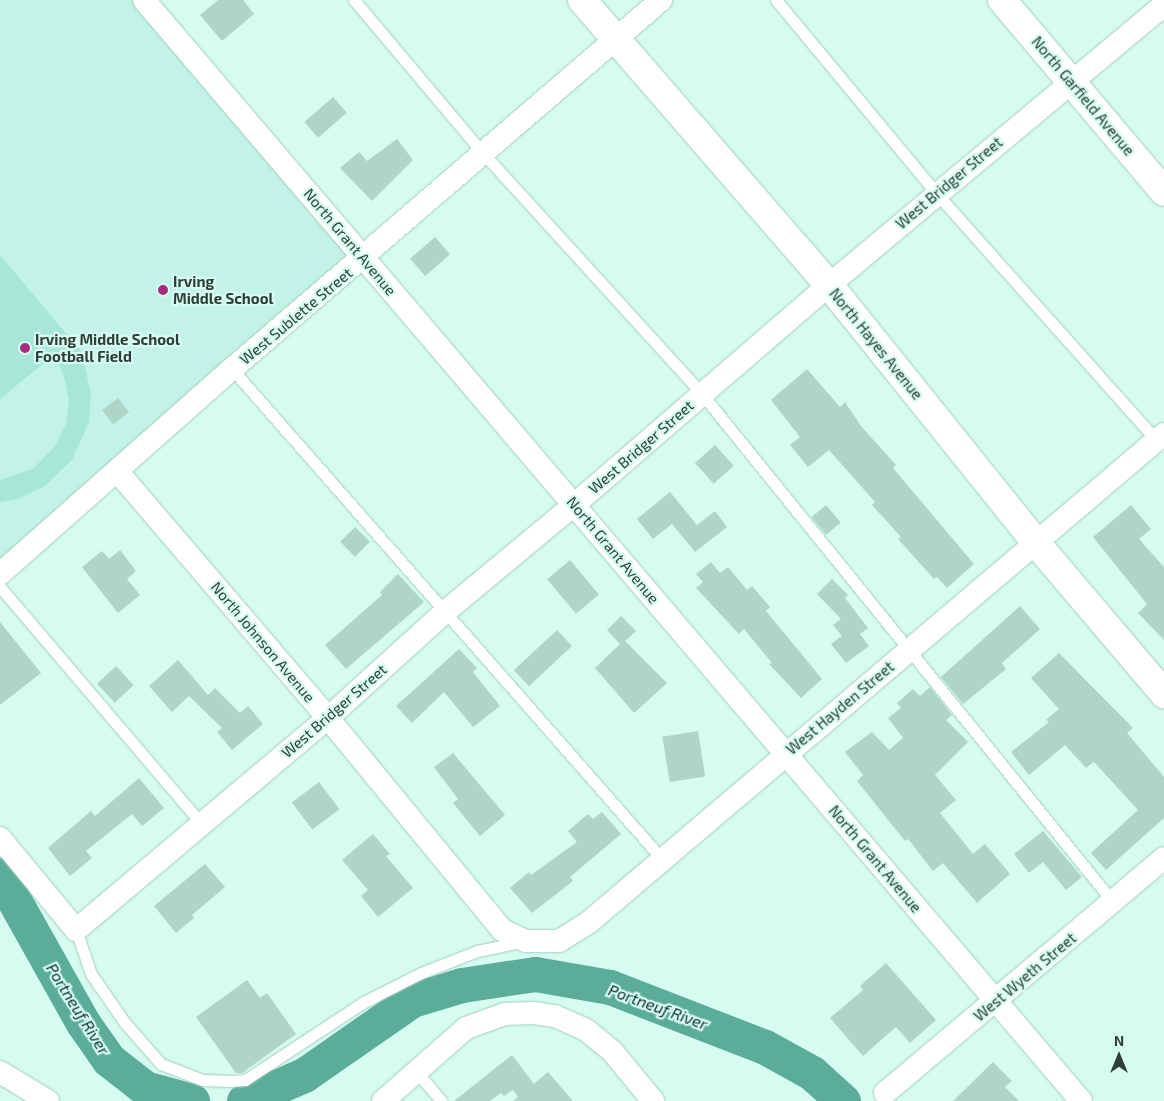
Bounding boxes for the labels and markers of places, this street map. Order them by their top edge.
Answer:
place label: Irving Middle School [173,272,273,307]
marker: Irving Middle School [157,284,169,296]
place label: Irving Middle School Football Field [35,330,180,365]
marker: Irving Middle School Football Field [19,342,31,354]

